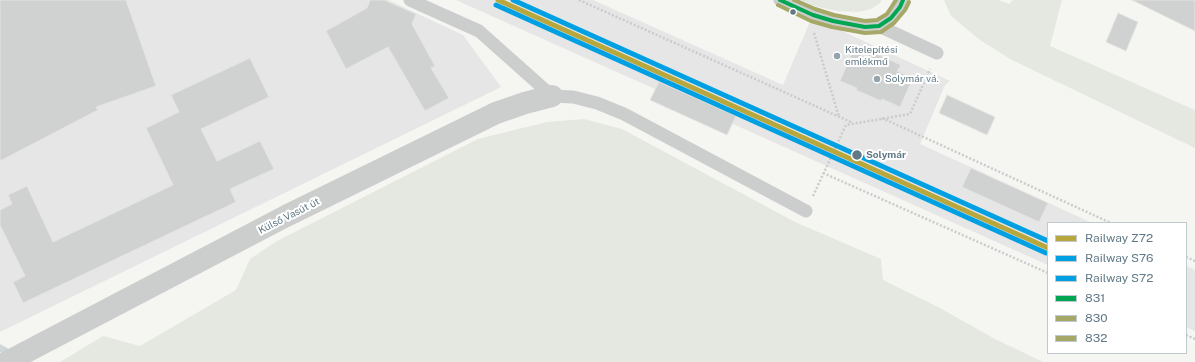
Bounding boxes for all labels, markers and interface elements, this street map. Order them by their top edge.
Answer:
unlabelled marker [788,7,798,17]
place label: Kitelepítési emlékmű [845,44,897,68]
marker: Kitelepítési emlékmű [832,51,842,61]
place label: Solymár vá. [885,73,939,85]
marker: Solymár vá. [872,74,882,84]
marker: Solymár [850,148,864,162]
place label: Solymár [866,149,906,161]
street label: Külső Vasút út [256,195,322,237]
legend [1047,222,1187,354]
text: Railway Z72 [1085,231,1153,245]
text: Railway S76 [1085,251,1154,265]
text: Railway S72 [1085,271,1154,285]
text: 831 [1085,291,1105,305]
text: 830 [1085,311,1108,325]
text: 832 [1085,331,1107,345]

